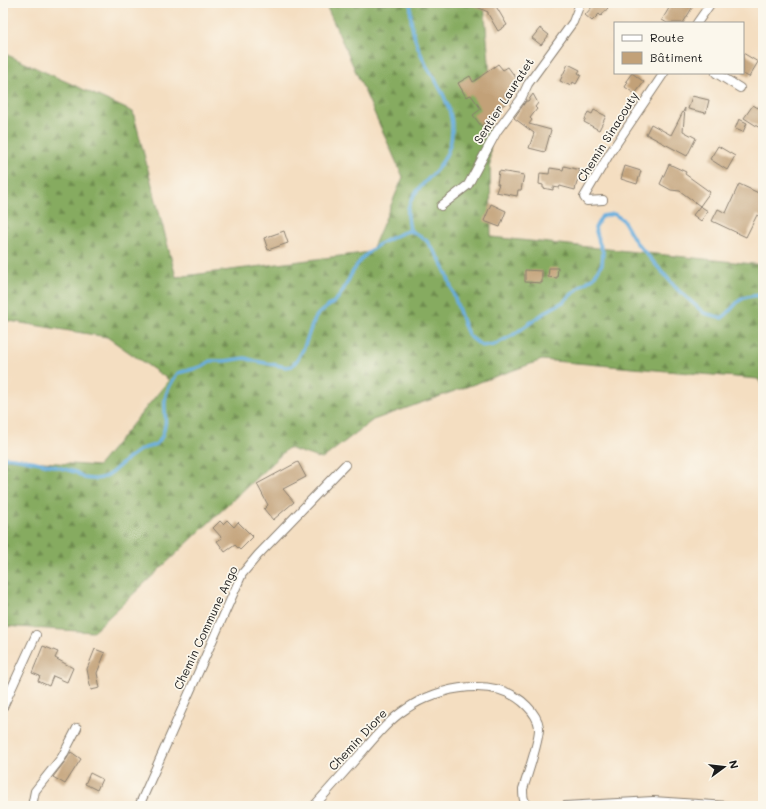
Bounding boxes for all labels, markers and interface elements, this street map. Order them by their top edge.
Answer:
legend [614,22,744,74]
text: Route [650,29,684,45]
text: Bâtiment [650,49,703,65]
street label: Sentier Lauratet [470,55,537,146]
street label: Chemin Sinacouty [573,88,641,185]
street label: Chemin Commune Ango [169,563,241,692]
street label: Chemin Diore [324,705,390,774]
north arrow [704,747,744,787]
text: N [726,758,742,770]

